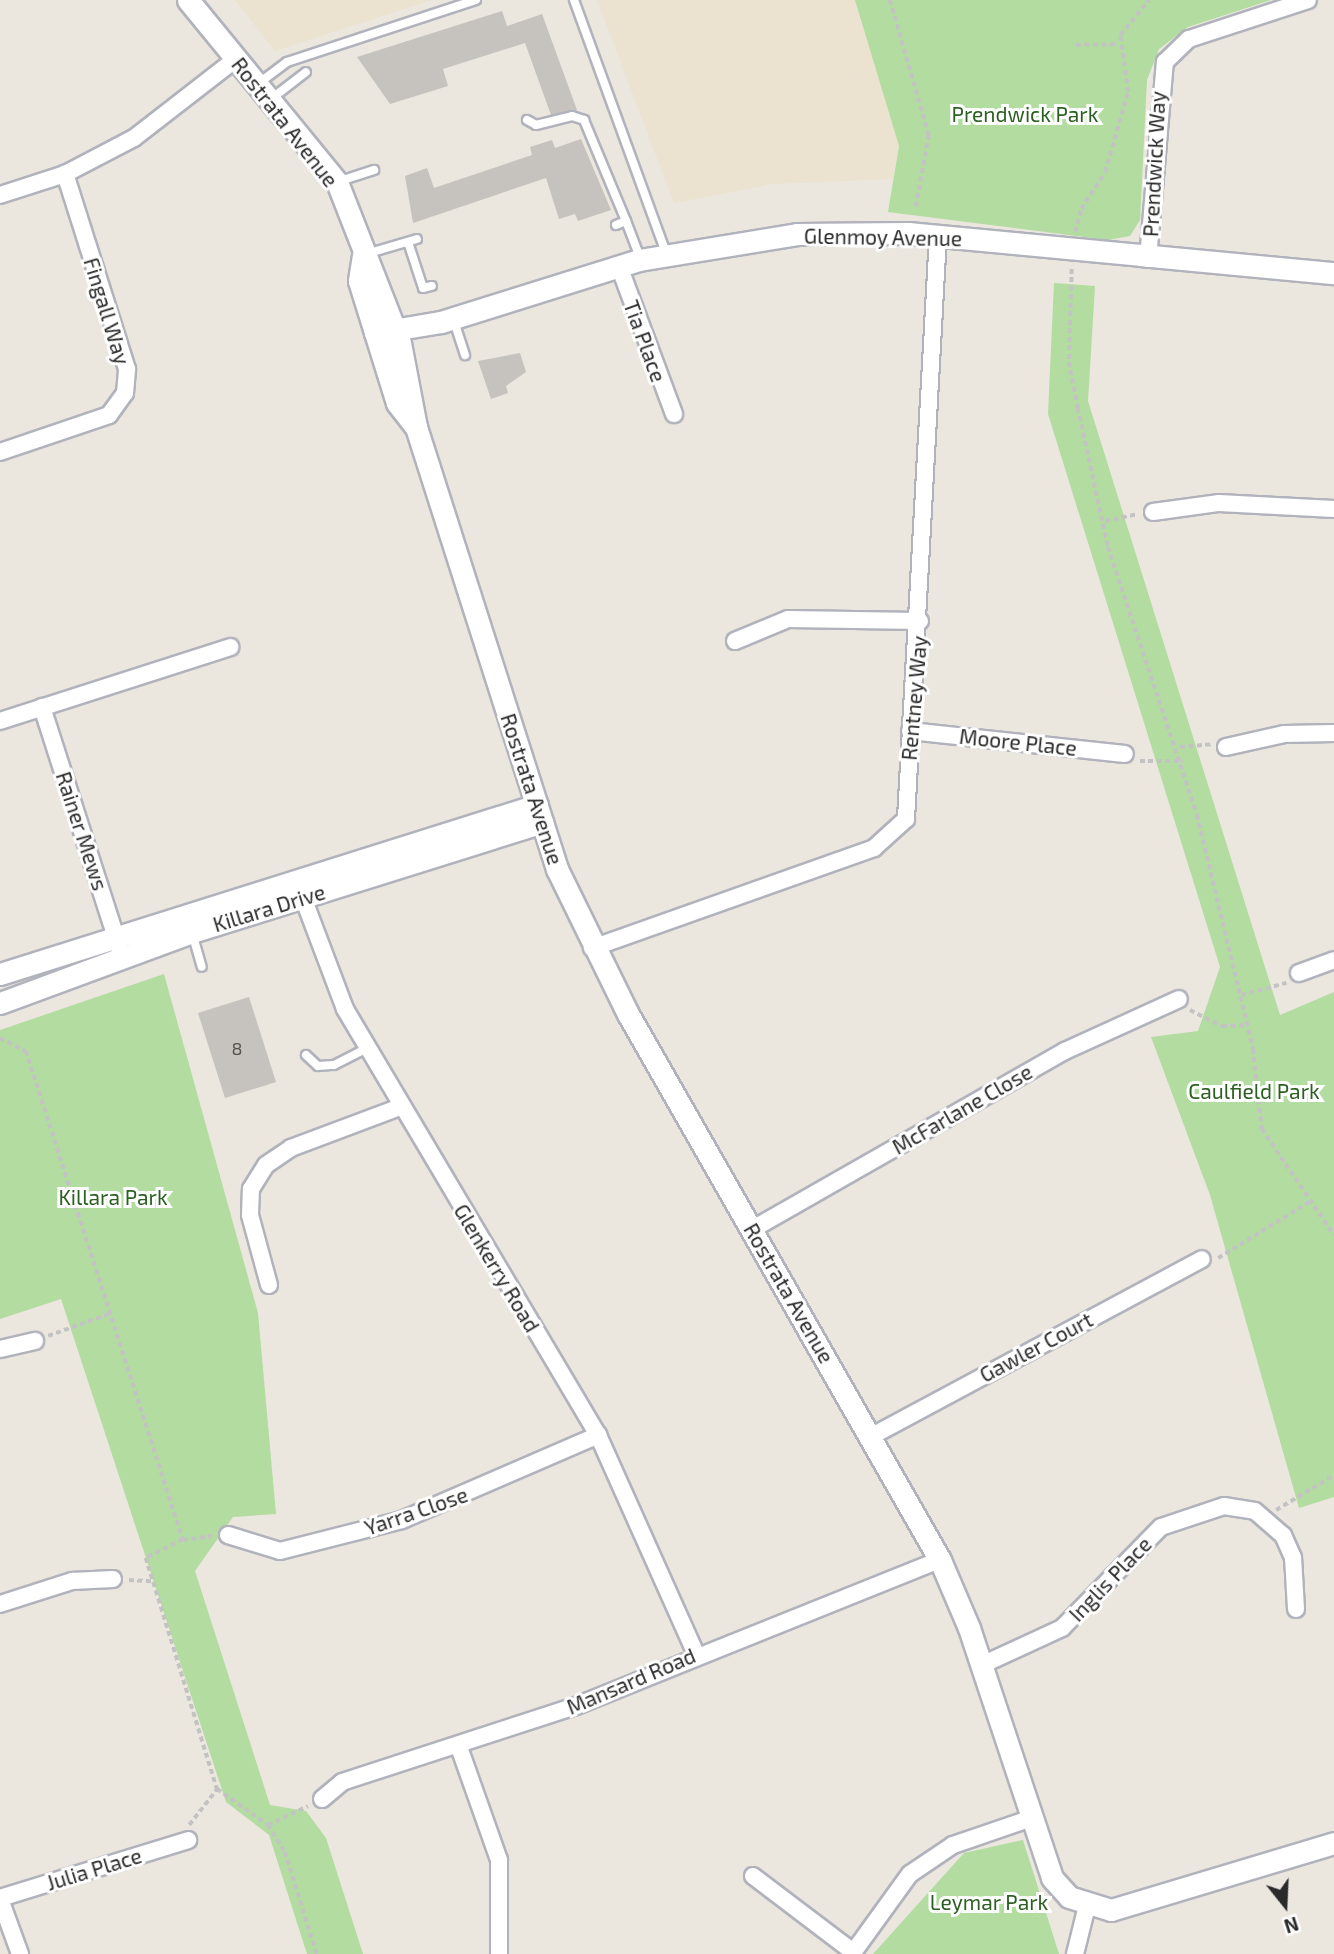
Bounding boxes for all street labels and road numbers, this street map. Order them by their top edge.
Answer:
street label: Rostrata Avenue [226,52,344,192]
street label: Prendwick Way [1138,90,1170,238]
street label: Glenmoy Avenue [803,223,963,251]
street label: Fingall Way [79,254,135,368]
street label: Tia Place [619,297,671,385]
street label: Rentney Way [896,634,932,762]
street label: Rostrata Avenue [496,710,568,868]
street label: Moore Place [958,723,1078,761]
street label: Rainer Mews [51,768,113,894]
street label: Killara Drive [210,879,328,937]
street label: McFarlane Close [888,1059,1036,1159]
street label: Glenkerry Road [449,1199,545,1337]
street label: Rostrata Avenue [739,1218,839,1368]
street label: Gawler Court [975,1307,1097,1387]
street label: Yarra Close [361,1482,471,1540]
street label: Inglis Place [1064,1531,1156,1627]
street label: Mansard Road [563,1643,699,1719]
street label: Julia Place [43,1843,145,1895]

